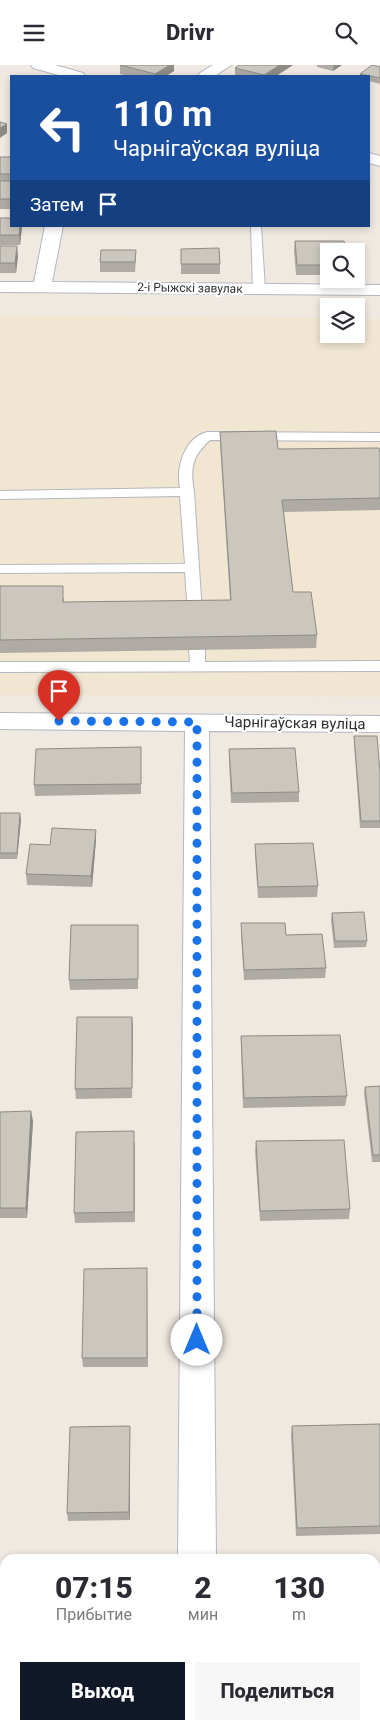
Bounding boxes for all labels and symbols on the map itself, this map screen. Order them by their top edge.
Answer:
street label: 2-і Рыжскі завулак [137,280,243,296]
pin [38,670,80,721]
street label: Чарнігаўская вуліца [224,713,366,733]
position arrow [170,1313,222,1365]

